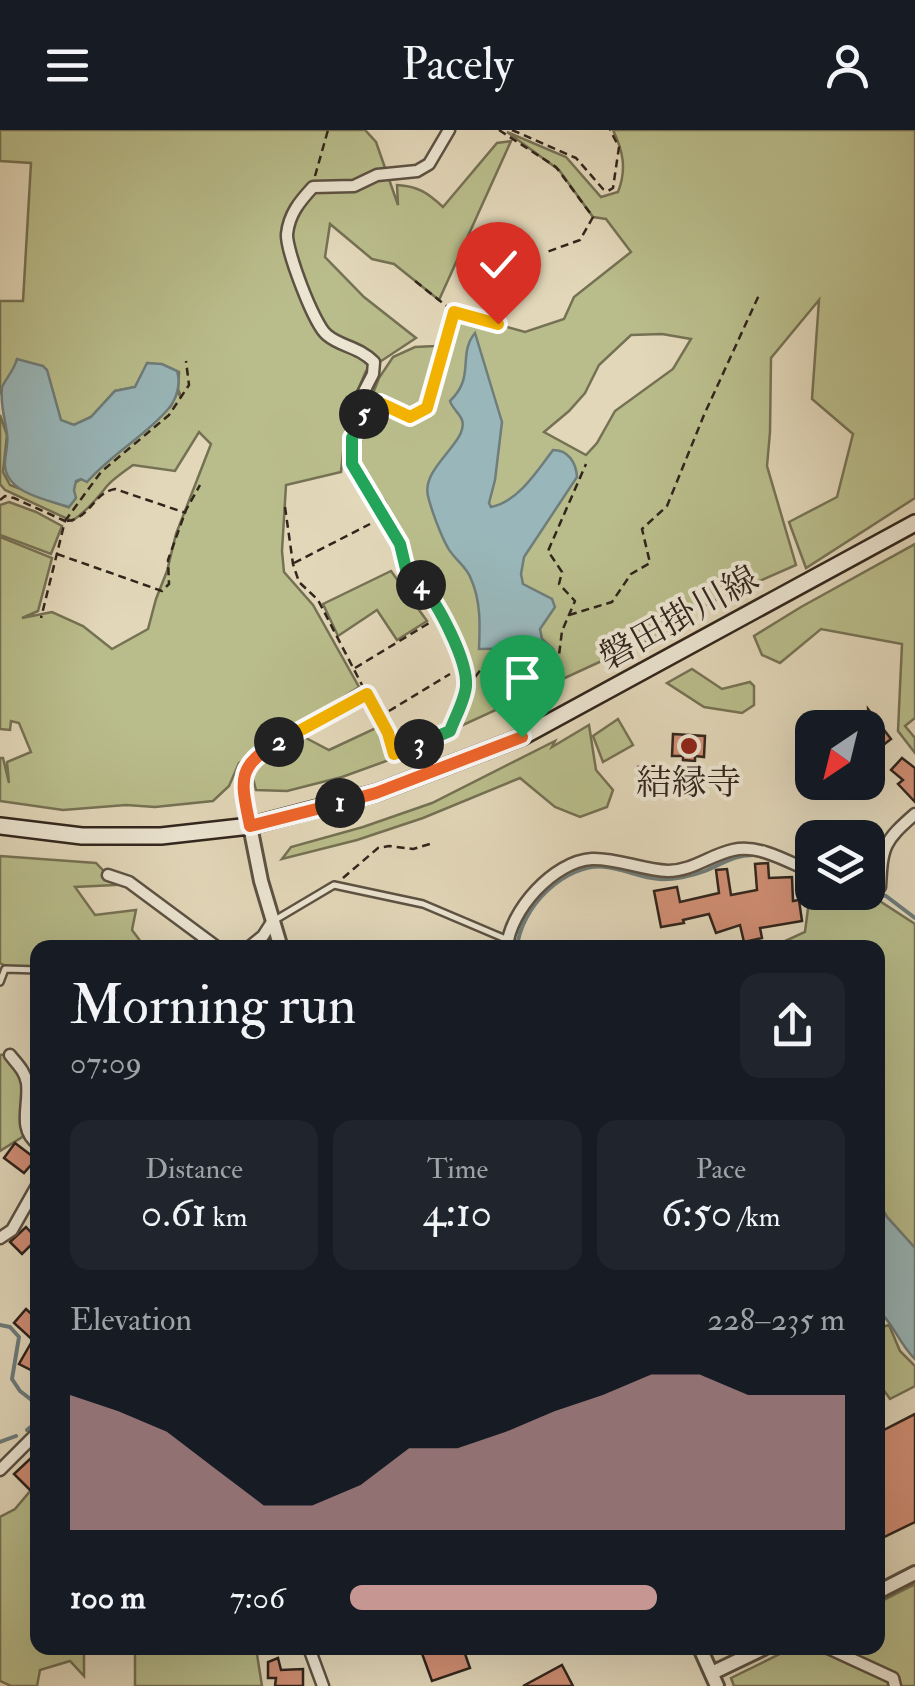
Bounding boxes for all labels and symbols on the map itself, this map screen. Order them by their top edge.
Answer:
pin [456,222,541,325]
pin: 5 [339,389,389,439]
street label: 磐田掛川線 [592,556,766,680]
pin: 4 [396,560,446,610]
pin [480,635,565,738]
north arrow [795,710,885,800]
pin: 2 [254,717,304,767]
pin: 3 [394,719,444,769]
marker: 結縁寺 [678,735,700,757]
place label: 結縁寺 [636,761,742,805]
pin: 1 [315,778,365,828]

